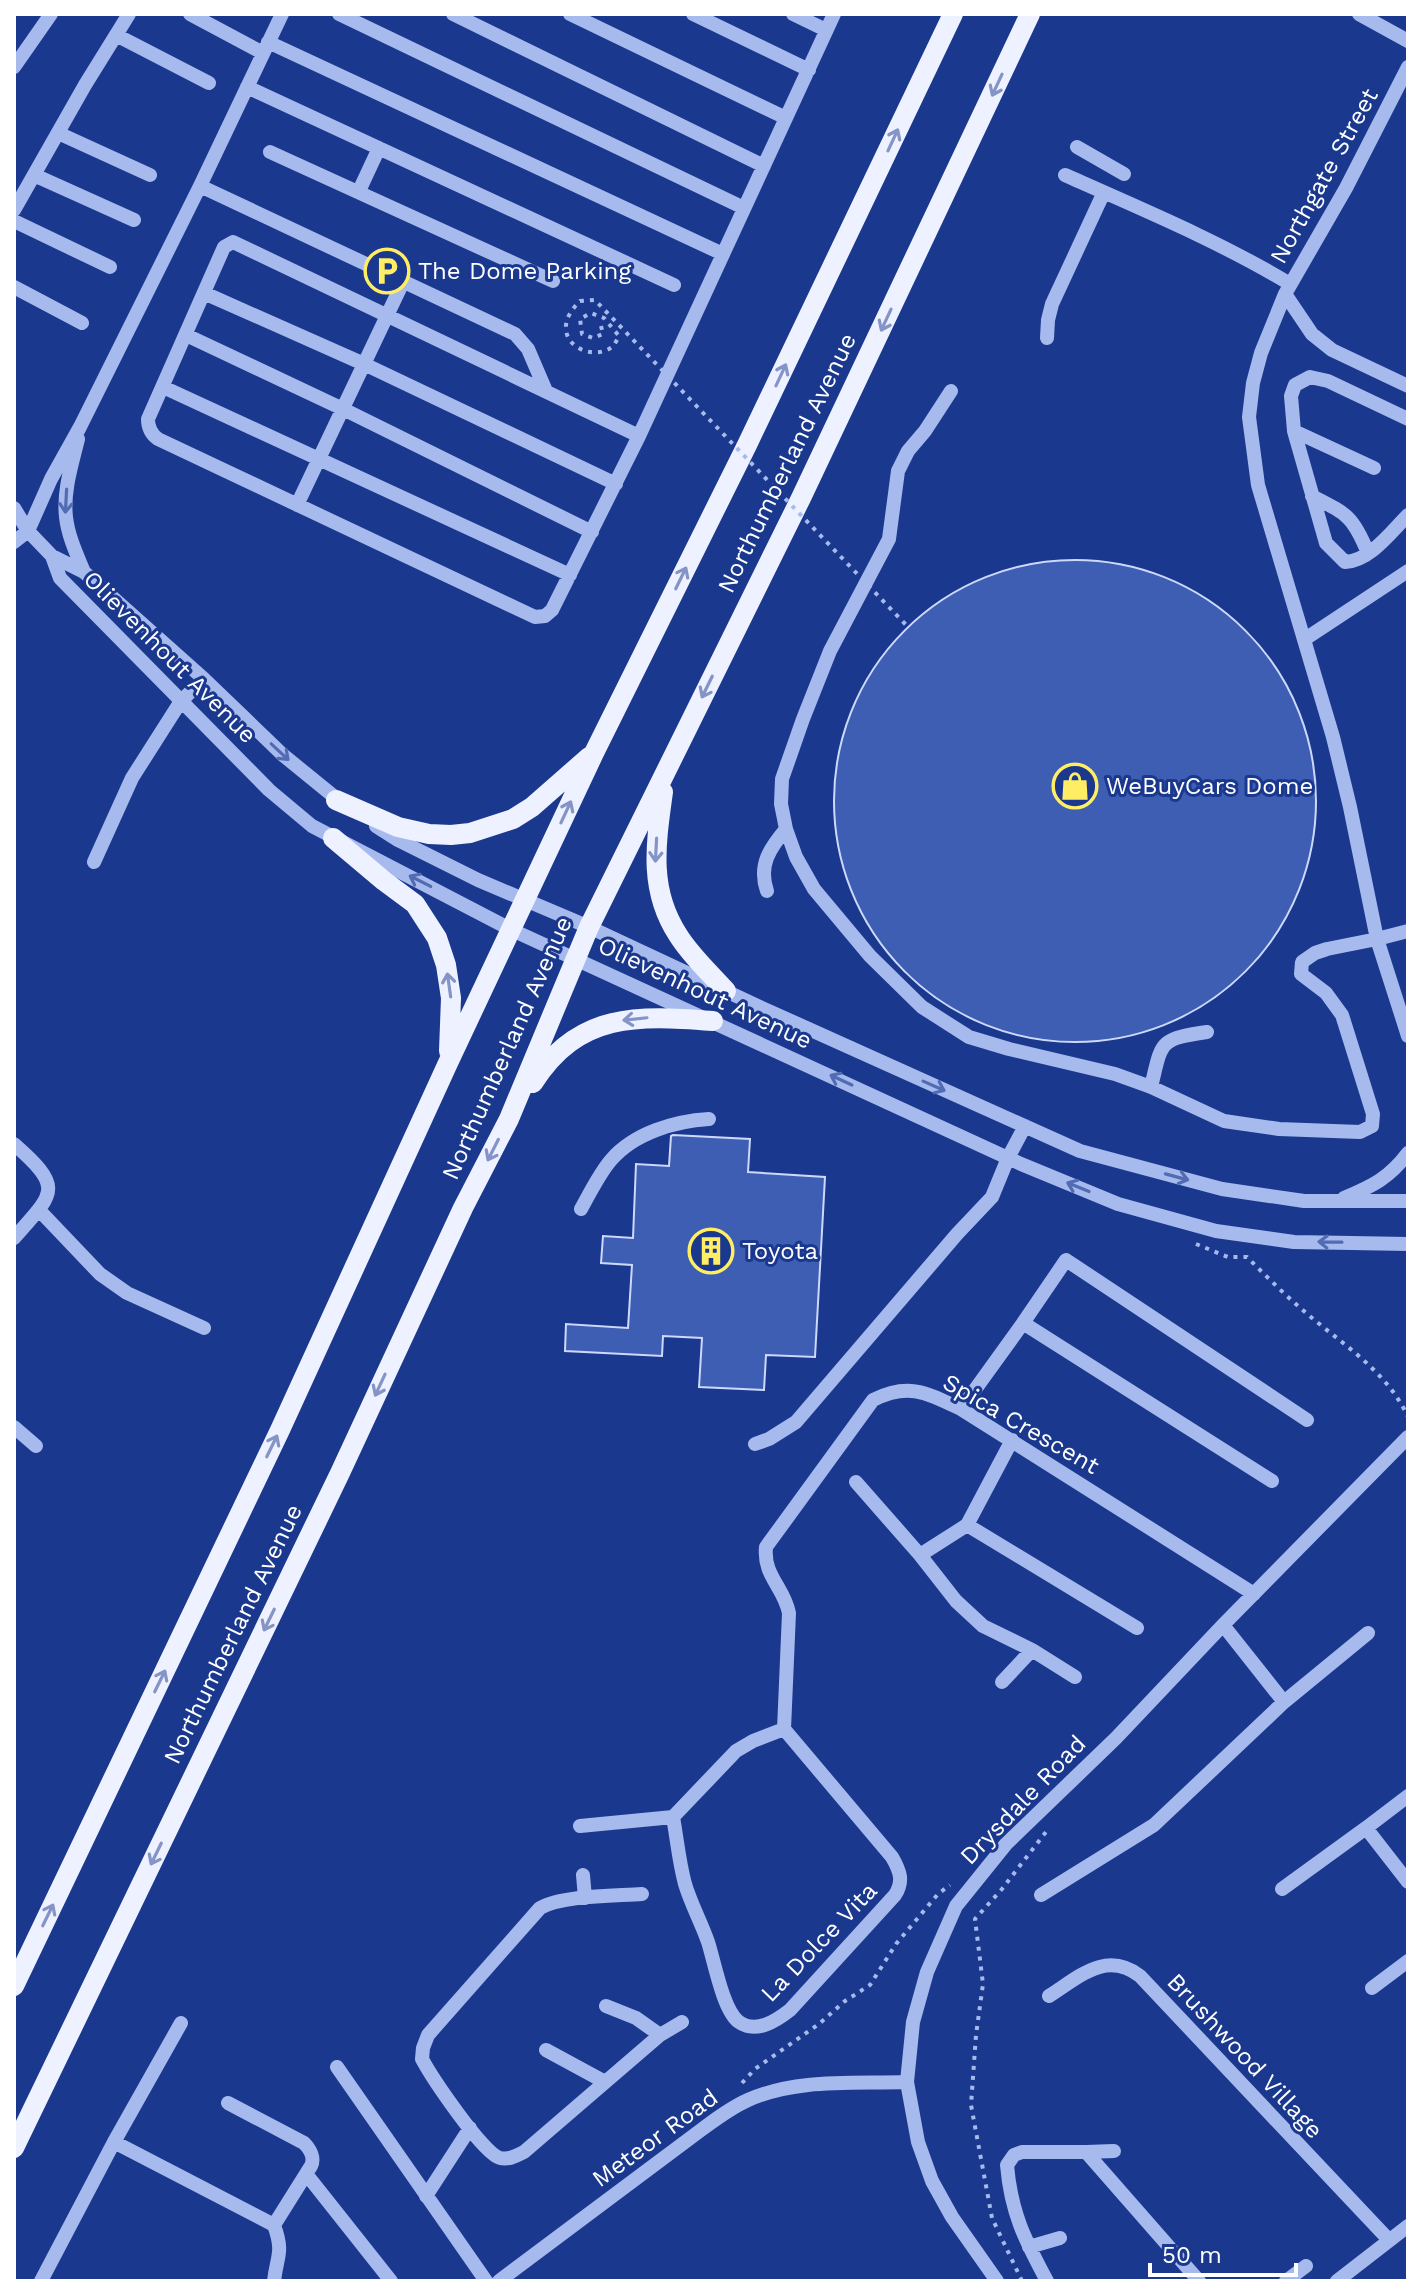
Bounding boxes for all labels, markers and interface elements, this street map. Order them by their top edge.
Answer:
one-way arrow [989,72,1004,96]
street label: Northgate Street [1264,83,1384,269]
one-way arrow [886,129,901,153]
parking icon: The Dome Parking [363,247,411,295]
place label: The Dome Parking [418,257,631,285]
one-way arrow [878,307,893,331]
street label: Northumberland Avenue [712,329,862,597]
one-way arrow [774,363,789,387]
one-way arrow [59,487,74,514]
street label: Olievenhout Avenue [78,565,262,749]
one-way arrow [674,567,689,591]
one-way arrow [699,675,714,699]
one-way arrow [270,742,290,761]
shop icon: WeBuyCars Dome [1051,762,1099,810]
place label: WeBuyCars Dome [1106,772,1313,800]
one-way arrow [559,800,574,824]
one-way arrow [649,836,664,863]
one-way arrow [409,873,433,888]
street label: Northumberland Avenue [436,912,578,1184]
street label: Olievenhout Avenue [594,931,816,1055]
one-way arrow [441,973,456,999]
one-way arrow [622,1011,649,1026]
one-way arrow [829,1072,853,1087]
one-way arrow [921,1079,946,1094]
one-way arrow [484,1138,500,1162]
one-way arrow [1163,1170,1189,1185]
one-way arrow [1066,1179,1091,1193]
building icon: Toyota [687,1227,735,1275]
one-way arrow [1317,1235,1344,1250]
place label: Toyota [742,1237,818,1265]
street label: Spica Crescent [938,1368,1104,1480]
one-way arrow [372,1372,387,1397]
one-way arrow [265,1435,280,1459]
street label: Northumberland Avenue [158,1500,308,1768]
one-way arrow [261,1607,276,1631]
one-way arrow [153,1669,168,1693]
street label: Drysdale Road [954,1730,1092,1870]
one-way arrow [148,1841,163,1865]
street label: La Dolce Vita [755,1877,883,2007]
one-way arrow [41,1904,56,1928]
street label: Brushwood Village [1161,1968,1329,2144]
street label: Meteor Road [587,2083,723,2193]
scale bar [1150,2227,1296,2277]
text: 50 m [1162,2241,1222,2269]

